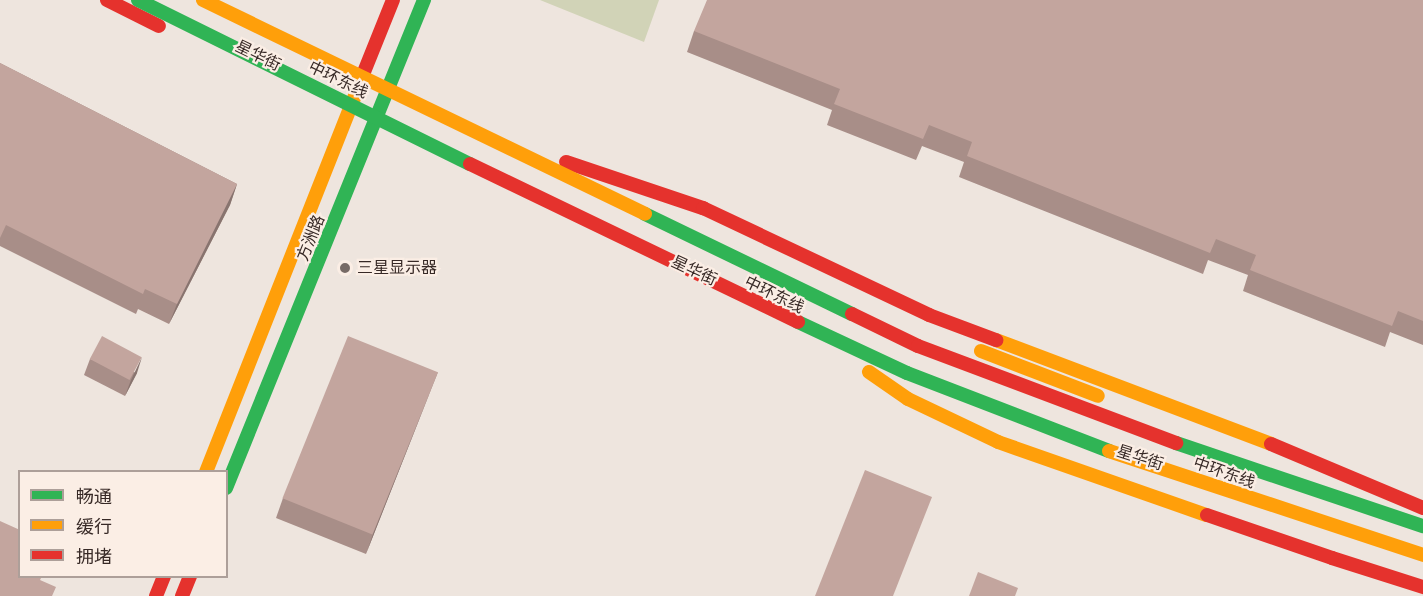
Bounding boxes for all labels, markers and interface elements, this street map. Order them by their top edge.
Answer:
street label: 星华街 [232,37,284,75]
street label: 中环东线 [305,57,371,103]
street label: 方洲路 [293,212,329,264]
street label: 星华街 [668,252,720,290]
place label: 三星显示器 [357,258,437,278]
marker: 三星显示器 [338,261,352,275]
street label: 中环东线 [741,272,807,318]
street label: 星华街 [1114,441,1166,475]
street label: 中环东线 [1191,454,1257,492]
legend [18,470,228,578]
text: 畅通 [76,485,112,508]
text: 缓行 [76,515,112,538]
text: 拥堵 [76,545,112,568]

